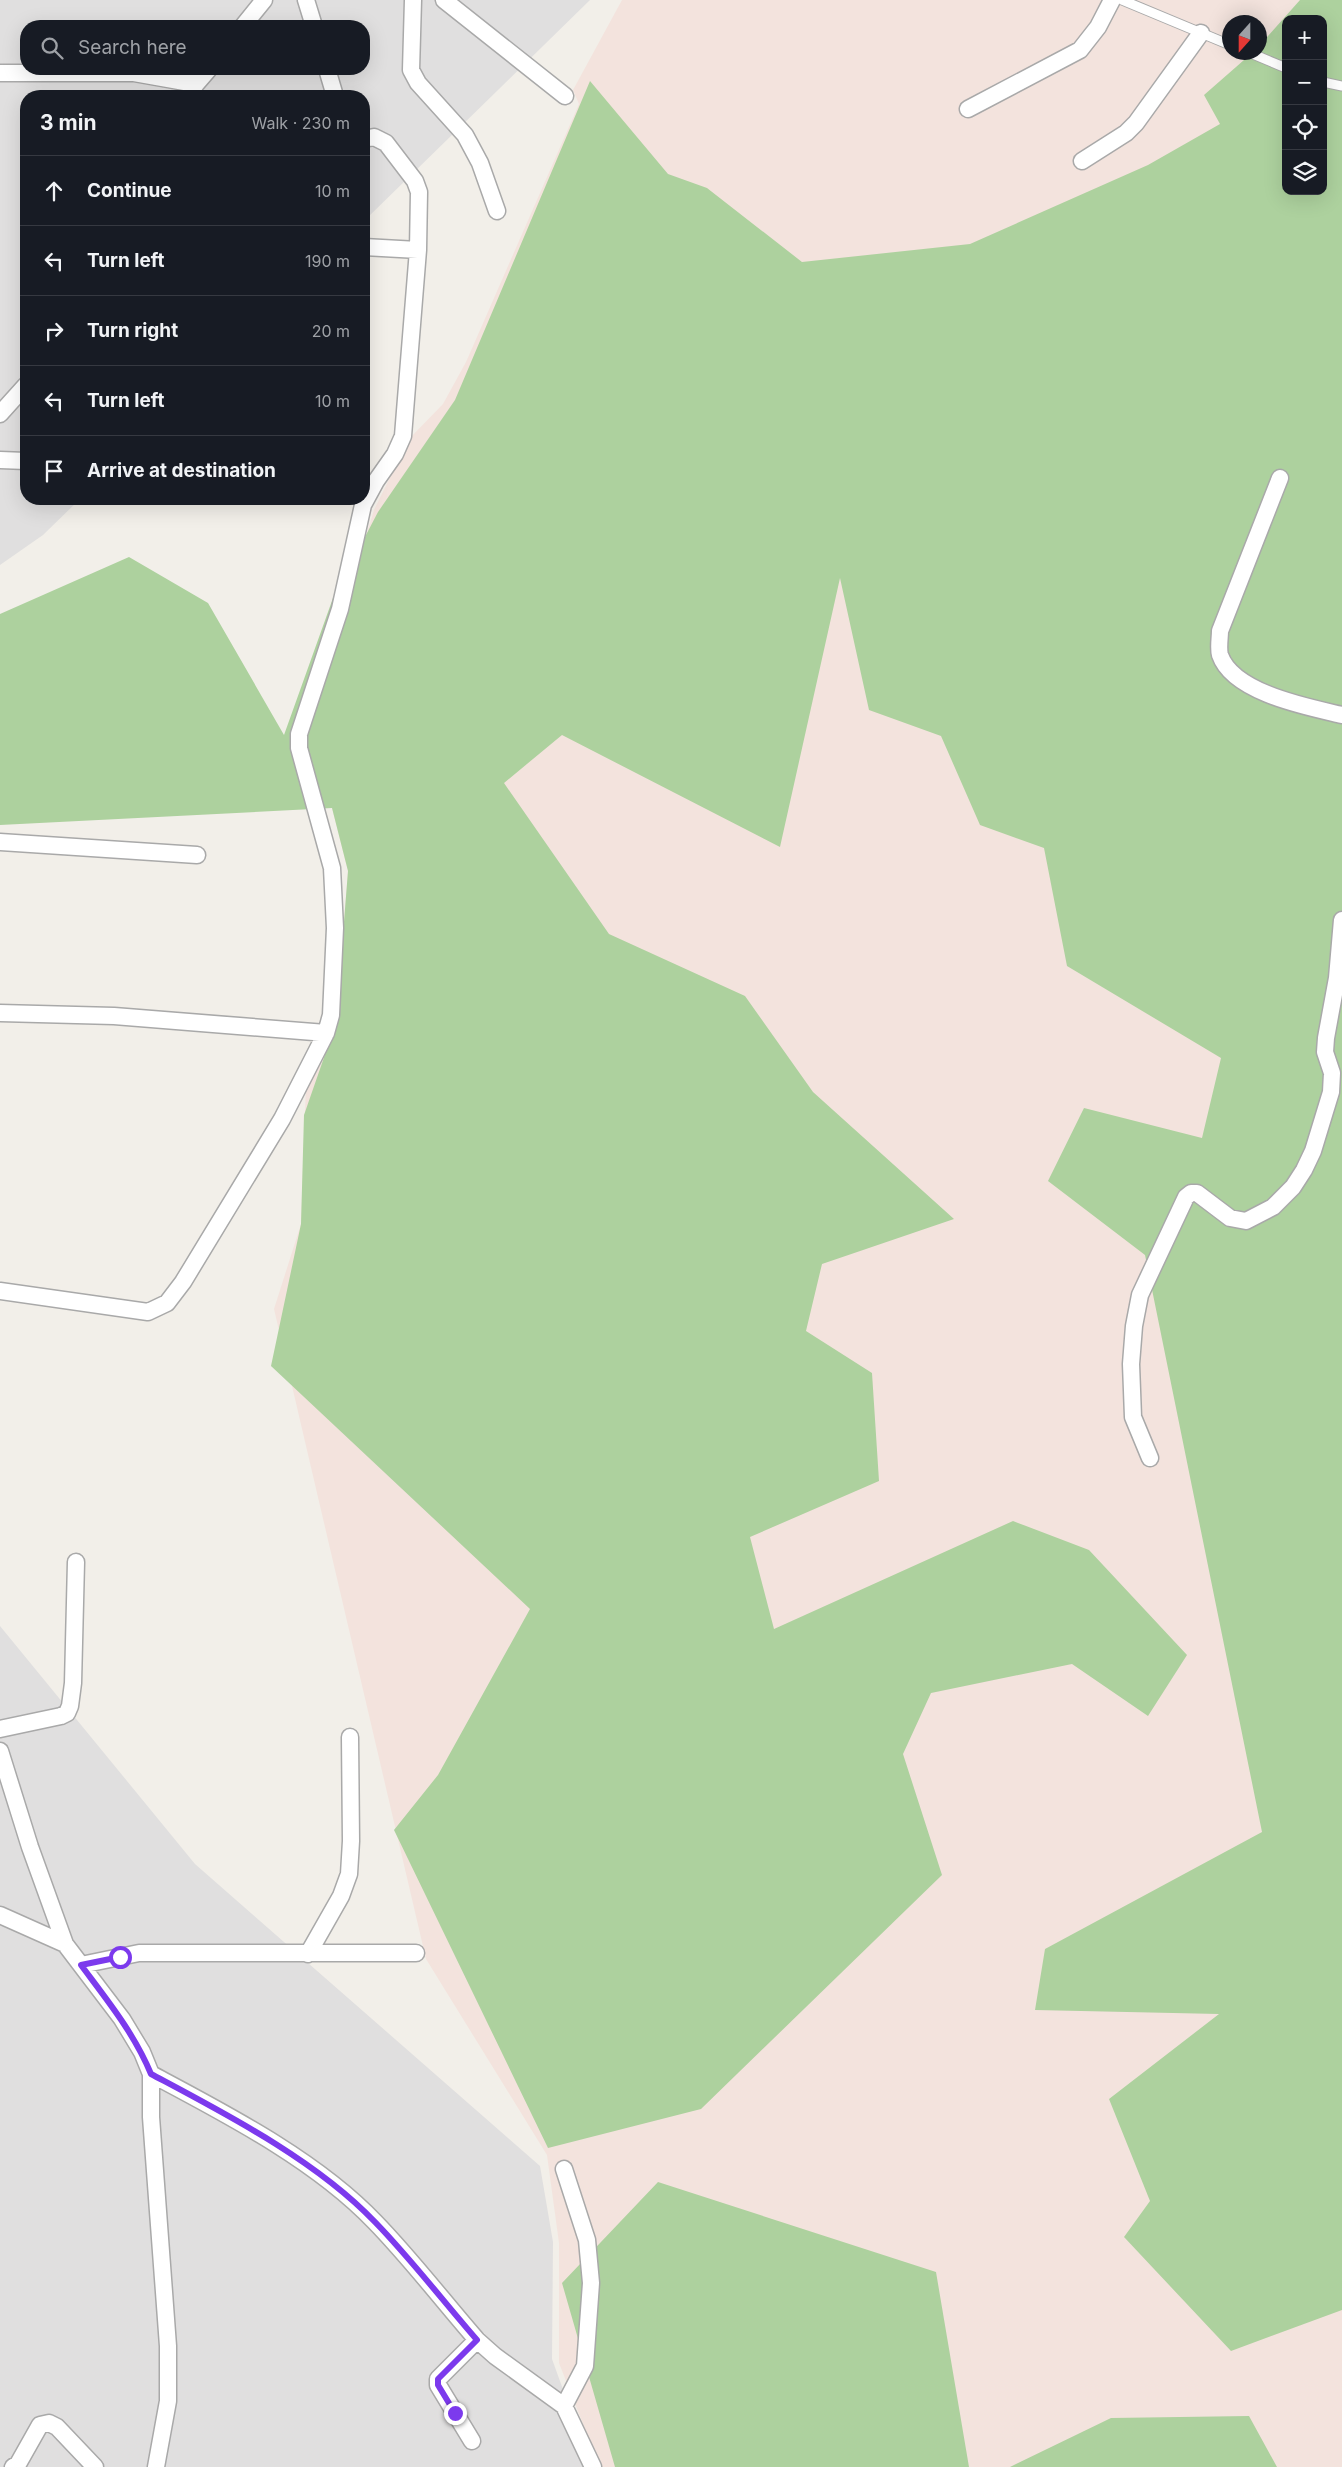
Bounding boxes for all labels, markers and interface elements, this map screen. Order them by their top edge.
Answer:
north arrow [1222,15,1267,60]
map controls [1282,15,1327,195]
button: + [1282,15,1327,60]
search box [20,20,370,75]
icon: search [38,34,66,62]
text: Search here [78,36,187,59]
button: − [1282,60,1327,105]
button: locate [1282,105,1327,150]
text: 3 min [40,110,96,135]
text: Walk · 230 m [252,113,350,133]
button: layers [1282,150,1327,195]
icon: ahead [40,177,68,205]
text: Continue [87,179,172,202]
text: 10 m [315,181,350,201]
icon: left [40,247,68,275]
text: Turn left [87,249,165,272]
text: 190 m [305,251,350,271]
icon: right [40,317,68,345]
text: Turn right [87,319,178,342]
text: 20 m [312,321,350,341]
icon: left [40,387,68,415]
text: Turn left [87,389,165,412]
text: 10 m [315,391,350,411]
icon: arrive [40,457,68,485]
text: Arrive at destination [87,459,276,482]
route start [109,1946,132,1969]
route end [444,2402,467,2425]

